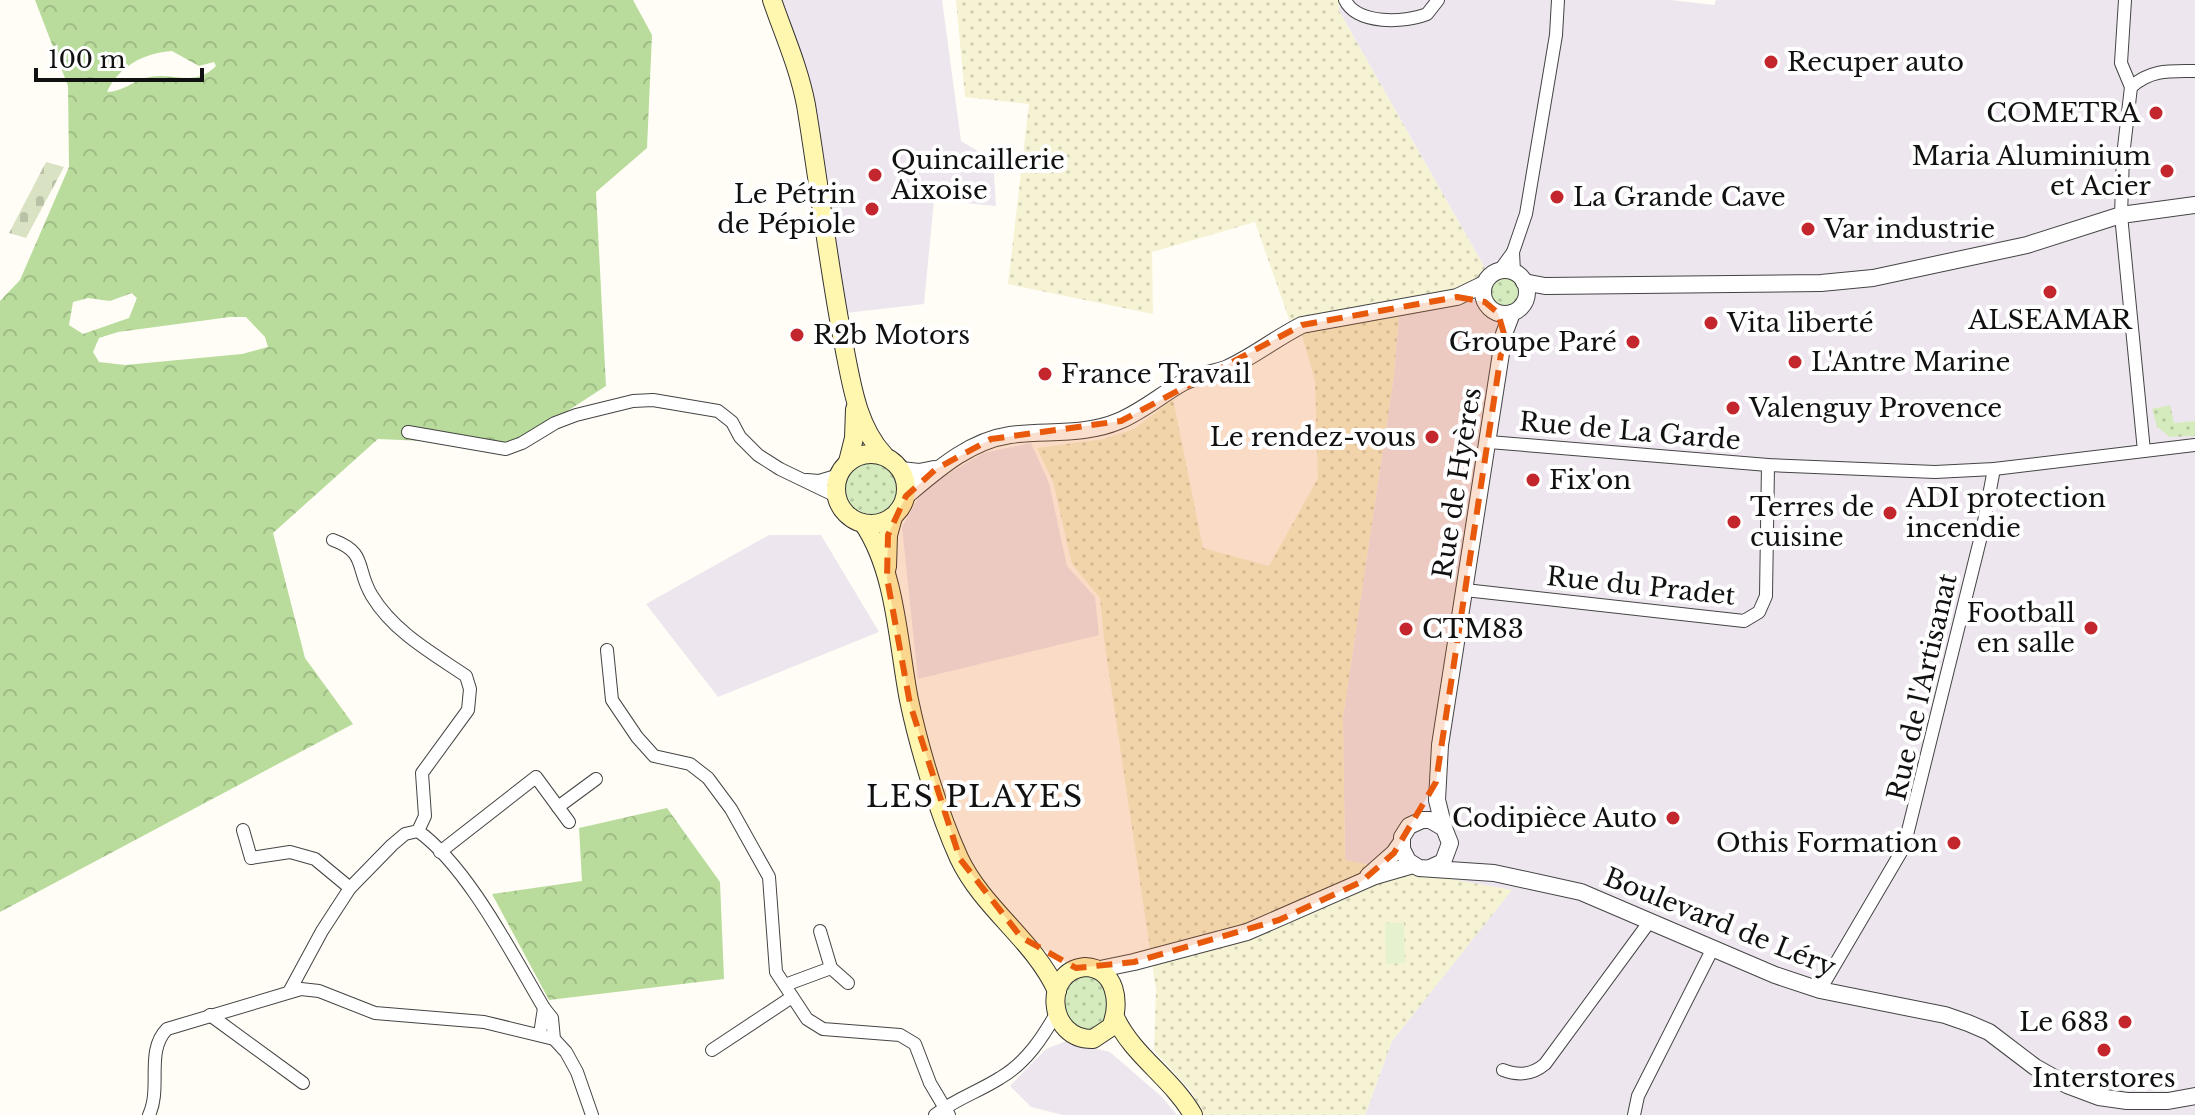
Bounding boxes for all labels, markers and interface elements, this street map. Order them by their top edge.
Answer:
scale bar [36,32,202,82]
text: 100 m [48,45,126,74]
place label: Recuper auto [1787,46,1964,78]
marker: Recuper auto [1762,53,1780,71]
place label: COMETRA [1986,97,2141,129]
marker: COMETRA [2147,104,2165,122]
place label: Maria Aluminium et Acier [1912,140,2152,202]
place label: Quincaillerie Aixoise [890,144,1065,206]
marker: Maria Aluminium et Acier [2158,162,2176,180]
marker: Quincaillerie Aixoise [866,166,884,184]
place label: Le Pétrin de Pépiole [717,178,856,240]
place label: La Grande Cave [1573,181,1786,213]
marker: La Grande Cave [1548,188,1566,206]
marker: Le Pétrin de Pépiole [863,200,881,218]
place label: Var industrie [1823,213,1995,245]
marker: Var industrie [1799,220,1817,238]
marker: ALSEAMAR [2041,283,2059,301]
place label: ALSEAMAR [1967,304,2133,336]
place label: Vita liberté [1726,307,1874,339]
marker: Vita liberté [1702,314,1720,332]
place label: R2b Motors [813,319,970,351]
marker: R2b Motors [788,326,806,344]
place label: Groupe Paré [1449,326,1617,358]
marker: Groupe Paré [1624,333,1642,351]
place label: L'Antre Marine [1811,346,2010,378]
marker: L'Antre Marine [1786,353,1804,371]
place label: France Travail [1061,358,1251,390]
marker: France Travail [1036,365,1054,383]
street label: Rue de Hyères [1426,385,1488,581]
place label: Valenguy Provence [1748,392,2002,424]
marker: Valenguy Provence [1724,399,1742,417]
street label: Rue de La Garde [1518,405,1742,457]
place label: Le rendez-vous [1210,421,1416,453]
marker: Le rendez-vous [1423,428,1441,446]
place label: Fix'on [1549,464,1631,496]
marker: Fix'on [1524,471,1542,489]
place label: ADI protection incendie [1905,482,2106,544]
place label: Terres de cuisine [1750,491,1874,553]
marker: ADI protection incendie [1881,504,1899,522]
marker: Terres de cuisine [1725,513,1743,531]
street label: Rue du Pradet [1545,560,1737,612]
street label: Rue de l'Artisanat [1880,570,1964,804]
place label: Football en salle [1967,597,2075,659]
place label: CTM83 [1422,613,1524,645]
marker: Football en salle [2082,619,2100,637]
marker: CTM83 [1397,620,1415,638]
district label: LES PLAYES [866,778,1084,815]
place label: Codipièce Auto [1452,802,1657,834]
marker: Codipièce Auto [1664,809,1682,827]
place label: Othis Formation [1716,827,1938,859]
marker: Othis Formation [1945,834,1963,852]
street label: Boulevard de Léry [1599,861,1841,983]
place label: Le 683 [2019,1006,2109,1038]
marker: Le 683 [2116,1013,2134,1031]
marker: Interstores [2095,1041,2113,1059]
place label: Interstores [2032,1062,2176,1094]

